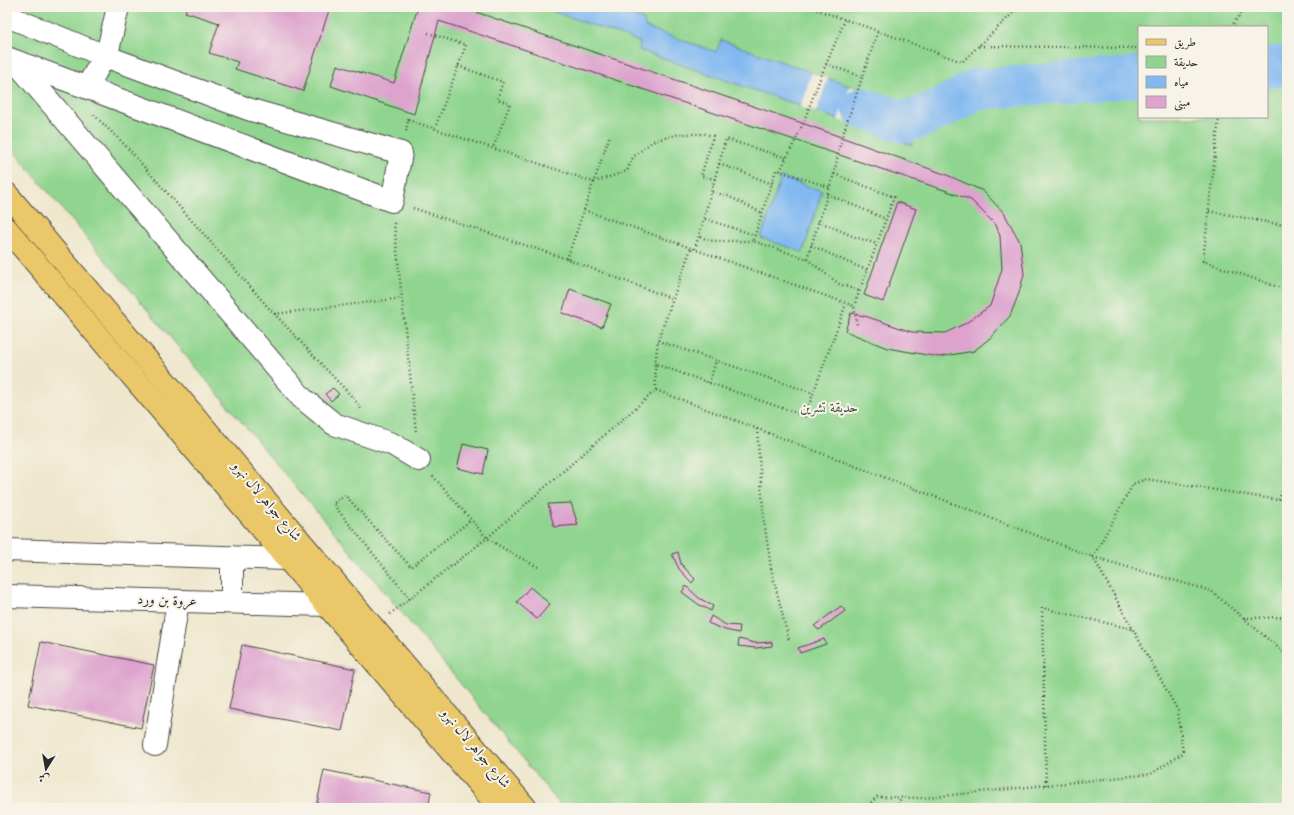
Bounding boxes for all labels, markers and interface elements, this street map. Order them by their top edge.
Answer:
legend [1138,26,1268,118]
text: طريق [1174,34,1196,50]
text: حديقة [1174,54,1198,70]
text: مياه [1174,74,1189,90]
text: مبنى [1174,94,1190,111]
park label: حديقة تشرين [800,398,858,417]
street label: شارع جواهر لال نهرو [225,455,306,546]
street label: عروة بن ورد [137,589,197,611]
street label: شارع جواهر لال نهرو [434,702,515,793]
north arrow [26,749,66,789]
text: ش [37,770,51,787]

